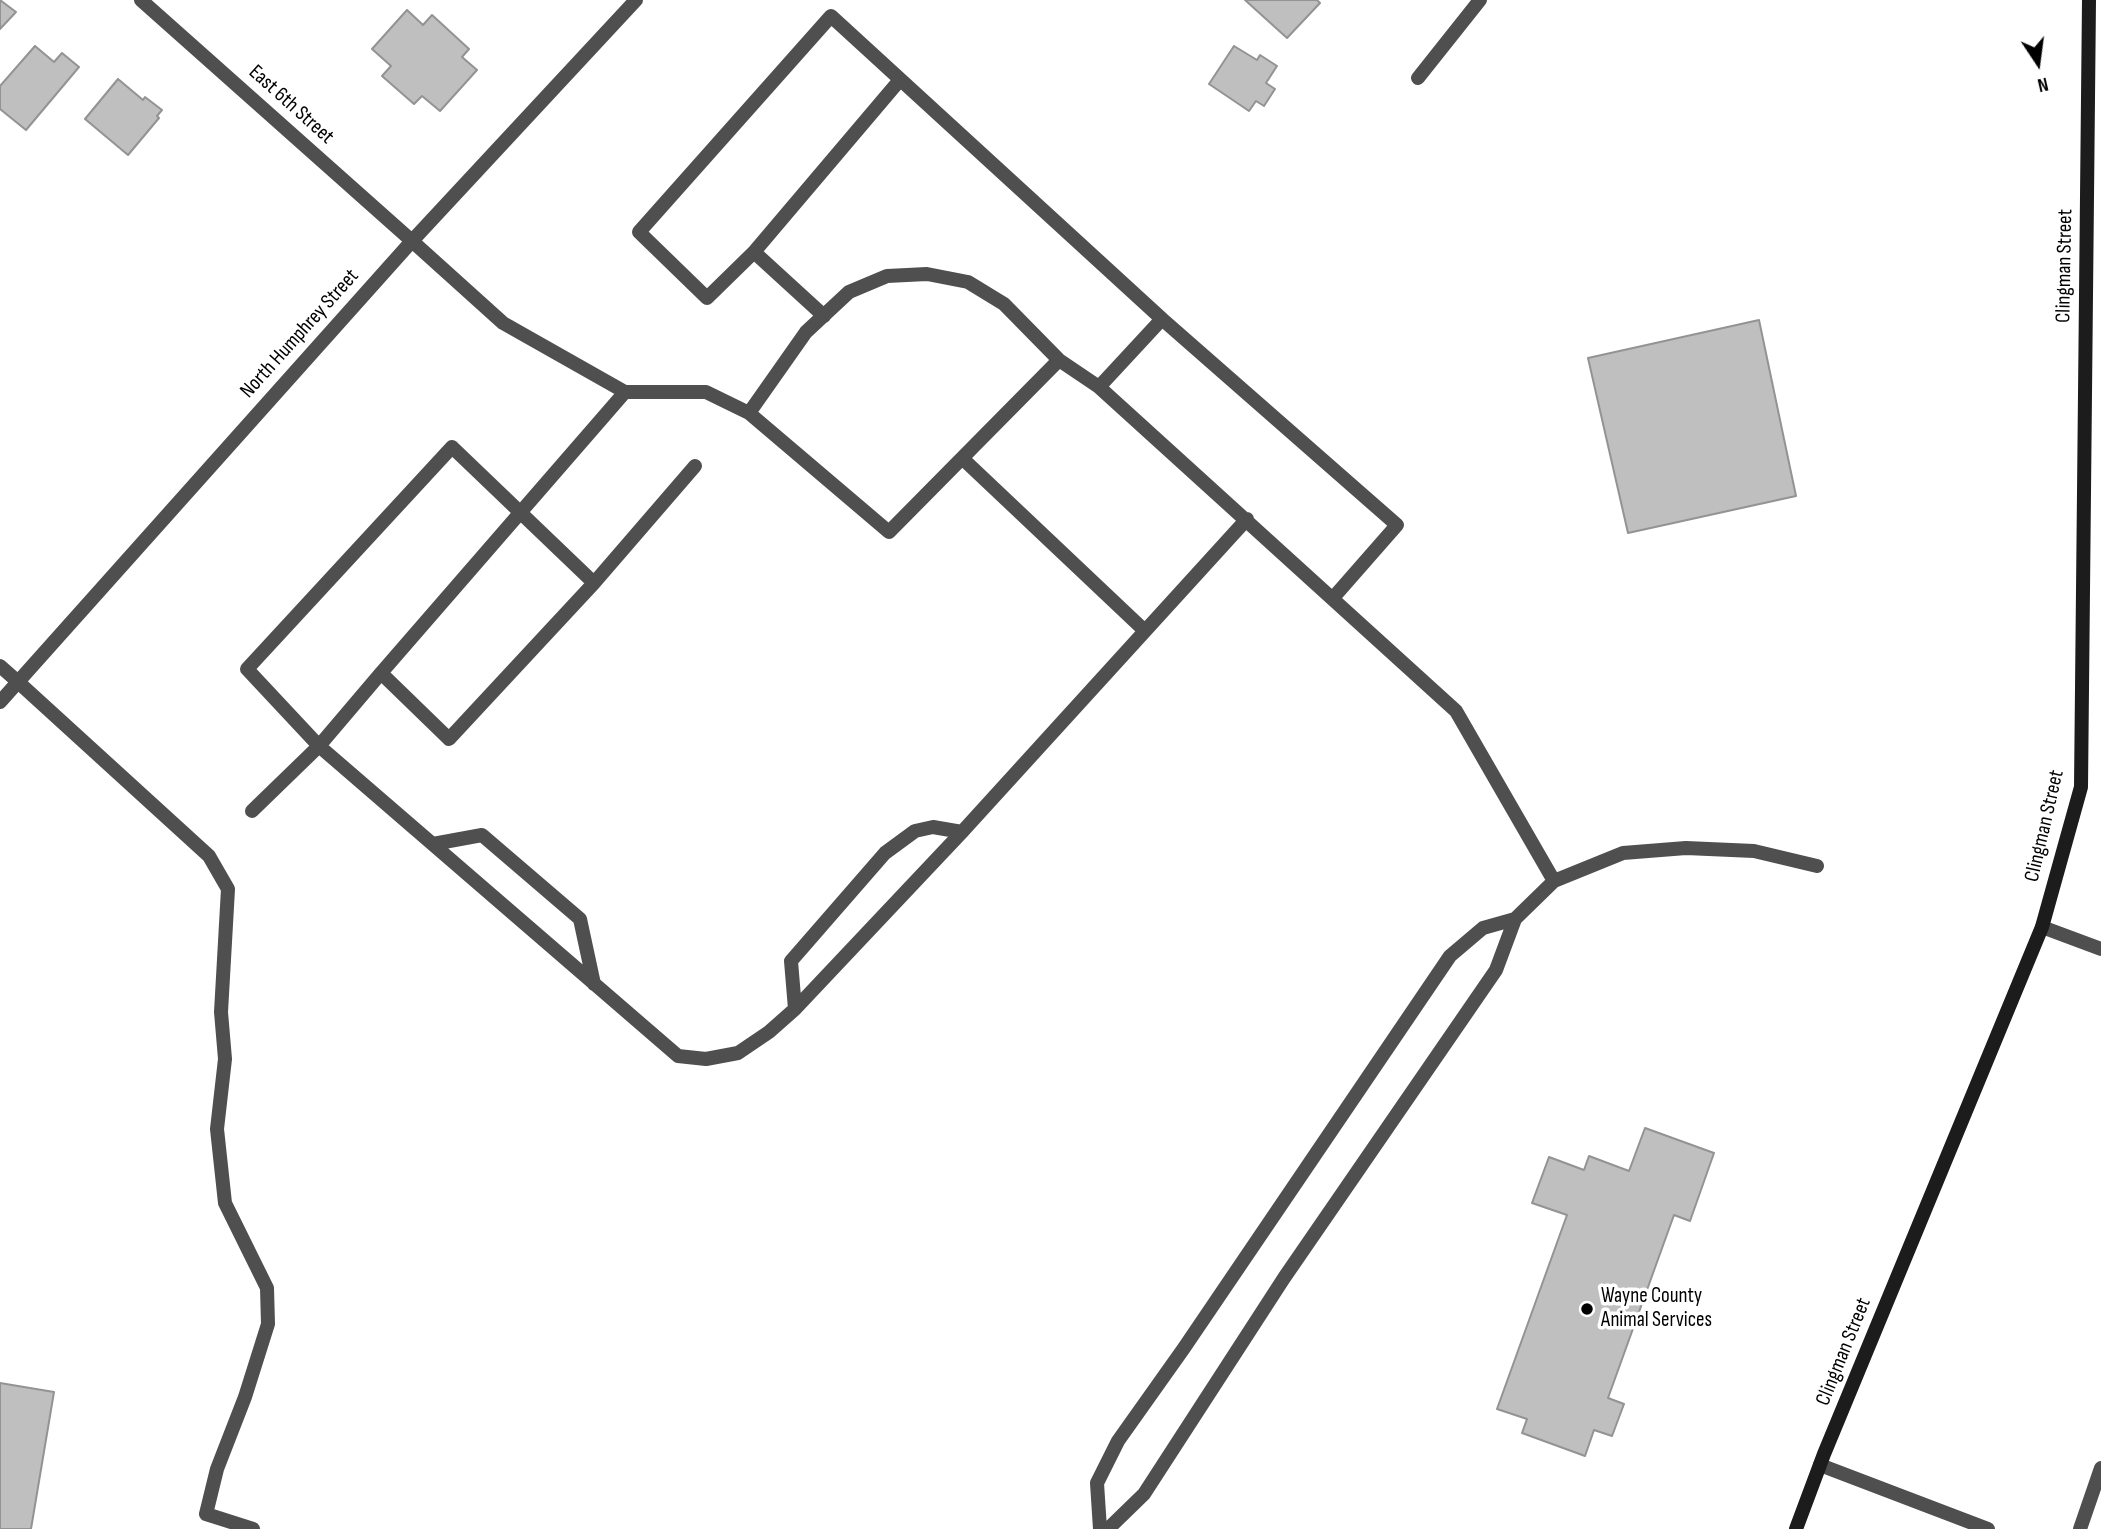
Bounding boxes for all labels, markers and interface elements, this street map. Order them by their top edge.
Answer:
north arrow [2003,28,2073,98]
street label: East 6th Street [243,60,339,150]
text: N [2035,72,2050,96]
street label: Clingman Street [2051,209,2079,323]
street label: North Humphrey Street [236,264,364,404]
street label: Clingman Street [2020,768,2070,884]
place label: Wayne County Animal Services [1601,1284,1712,1334]
street label: Clingman Street [1811,1294,1877,1410]
marker: Wayne County Animal Services [1579,1301,1595,1317]

